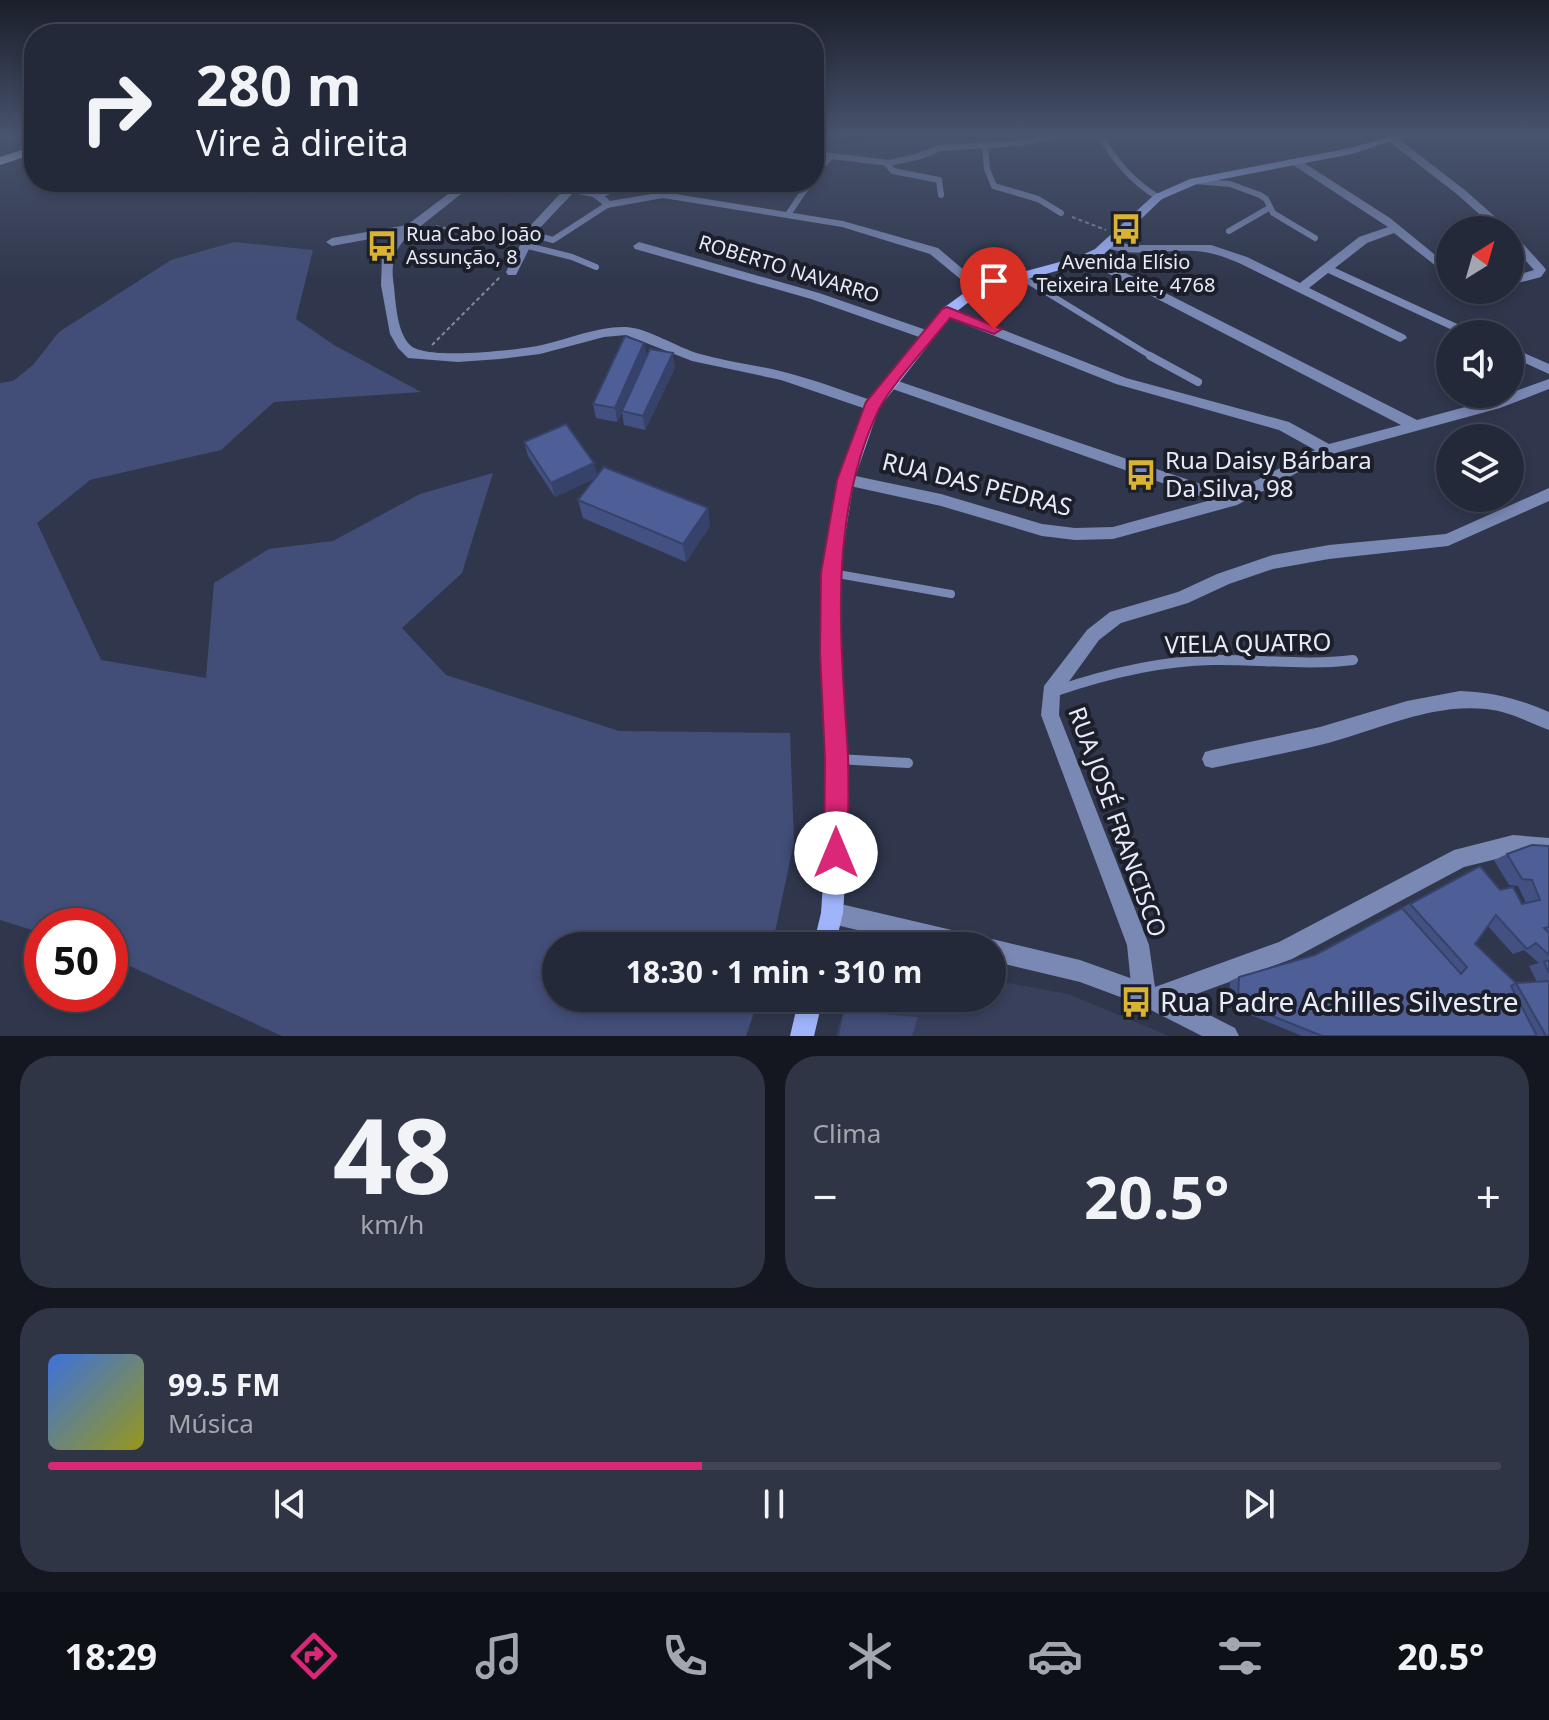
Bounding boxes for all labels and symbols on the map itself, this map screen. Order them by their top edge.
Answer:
bus stop icon: Avenida Elísio Teixeira Leite, 4768 [1109,212,1143,246]
north arrow [1436,216,1524,304]
place label: Rua Cabo João Assunção, 8 [406,220,542,270]
street label: ROBERTO NAVARRO [695,228,883,309]
bus stop icon: Rua Cabo João Assunção, 8 [365,229,399,263]
pin [960,247,1028,329]
place label: Avenida Elísio Teixeira Leite, 4768 [1037,248,1215,298]
place label: Rua Daisy Bárbara Da Silva, 98 [1165,443,1372,504]
street label: RUA DAS PEDRAS [879,444,1076,523]
bus stop icon: Rua Daisy Bárbara Da Silva, 98 [1124,458,1158,492]
street label: VIELA QUATRO [1164,625,1332,660]
street label: RUA JOSÉ FRANCISCO [1061,702,1175,941]
position arrow [794,811,878,895]
speed limit sign: 50 [24,908,128,1012]
place label: Rua Padre Achilles Silvestre [1160,982,1519,1020]
bus stop icon: Rua Padre Achilles Silvestre [1119,985,1153,1019]

